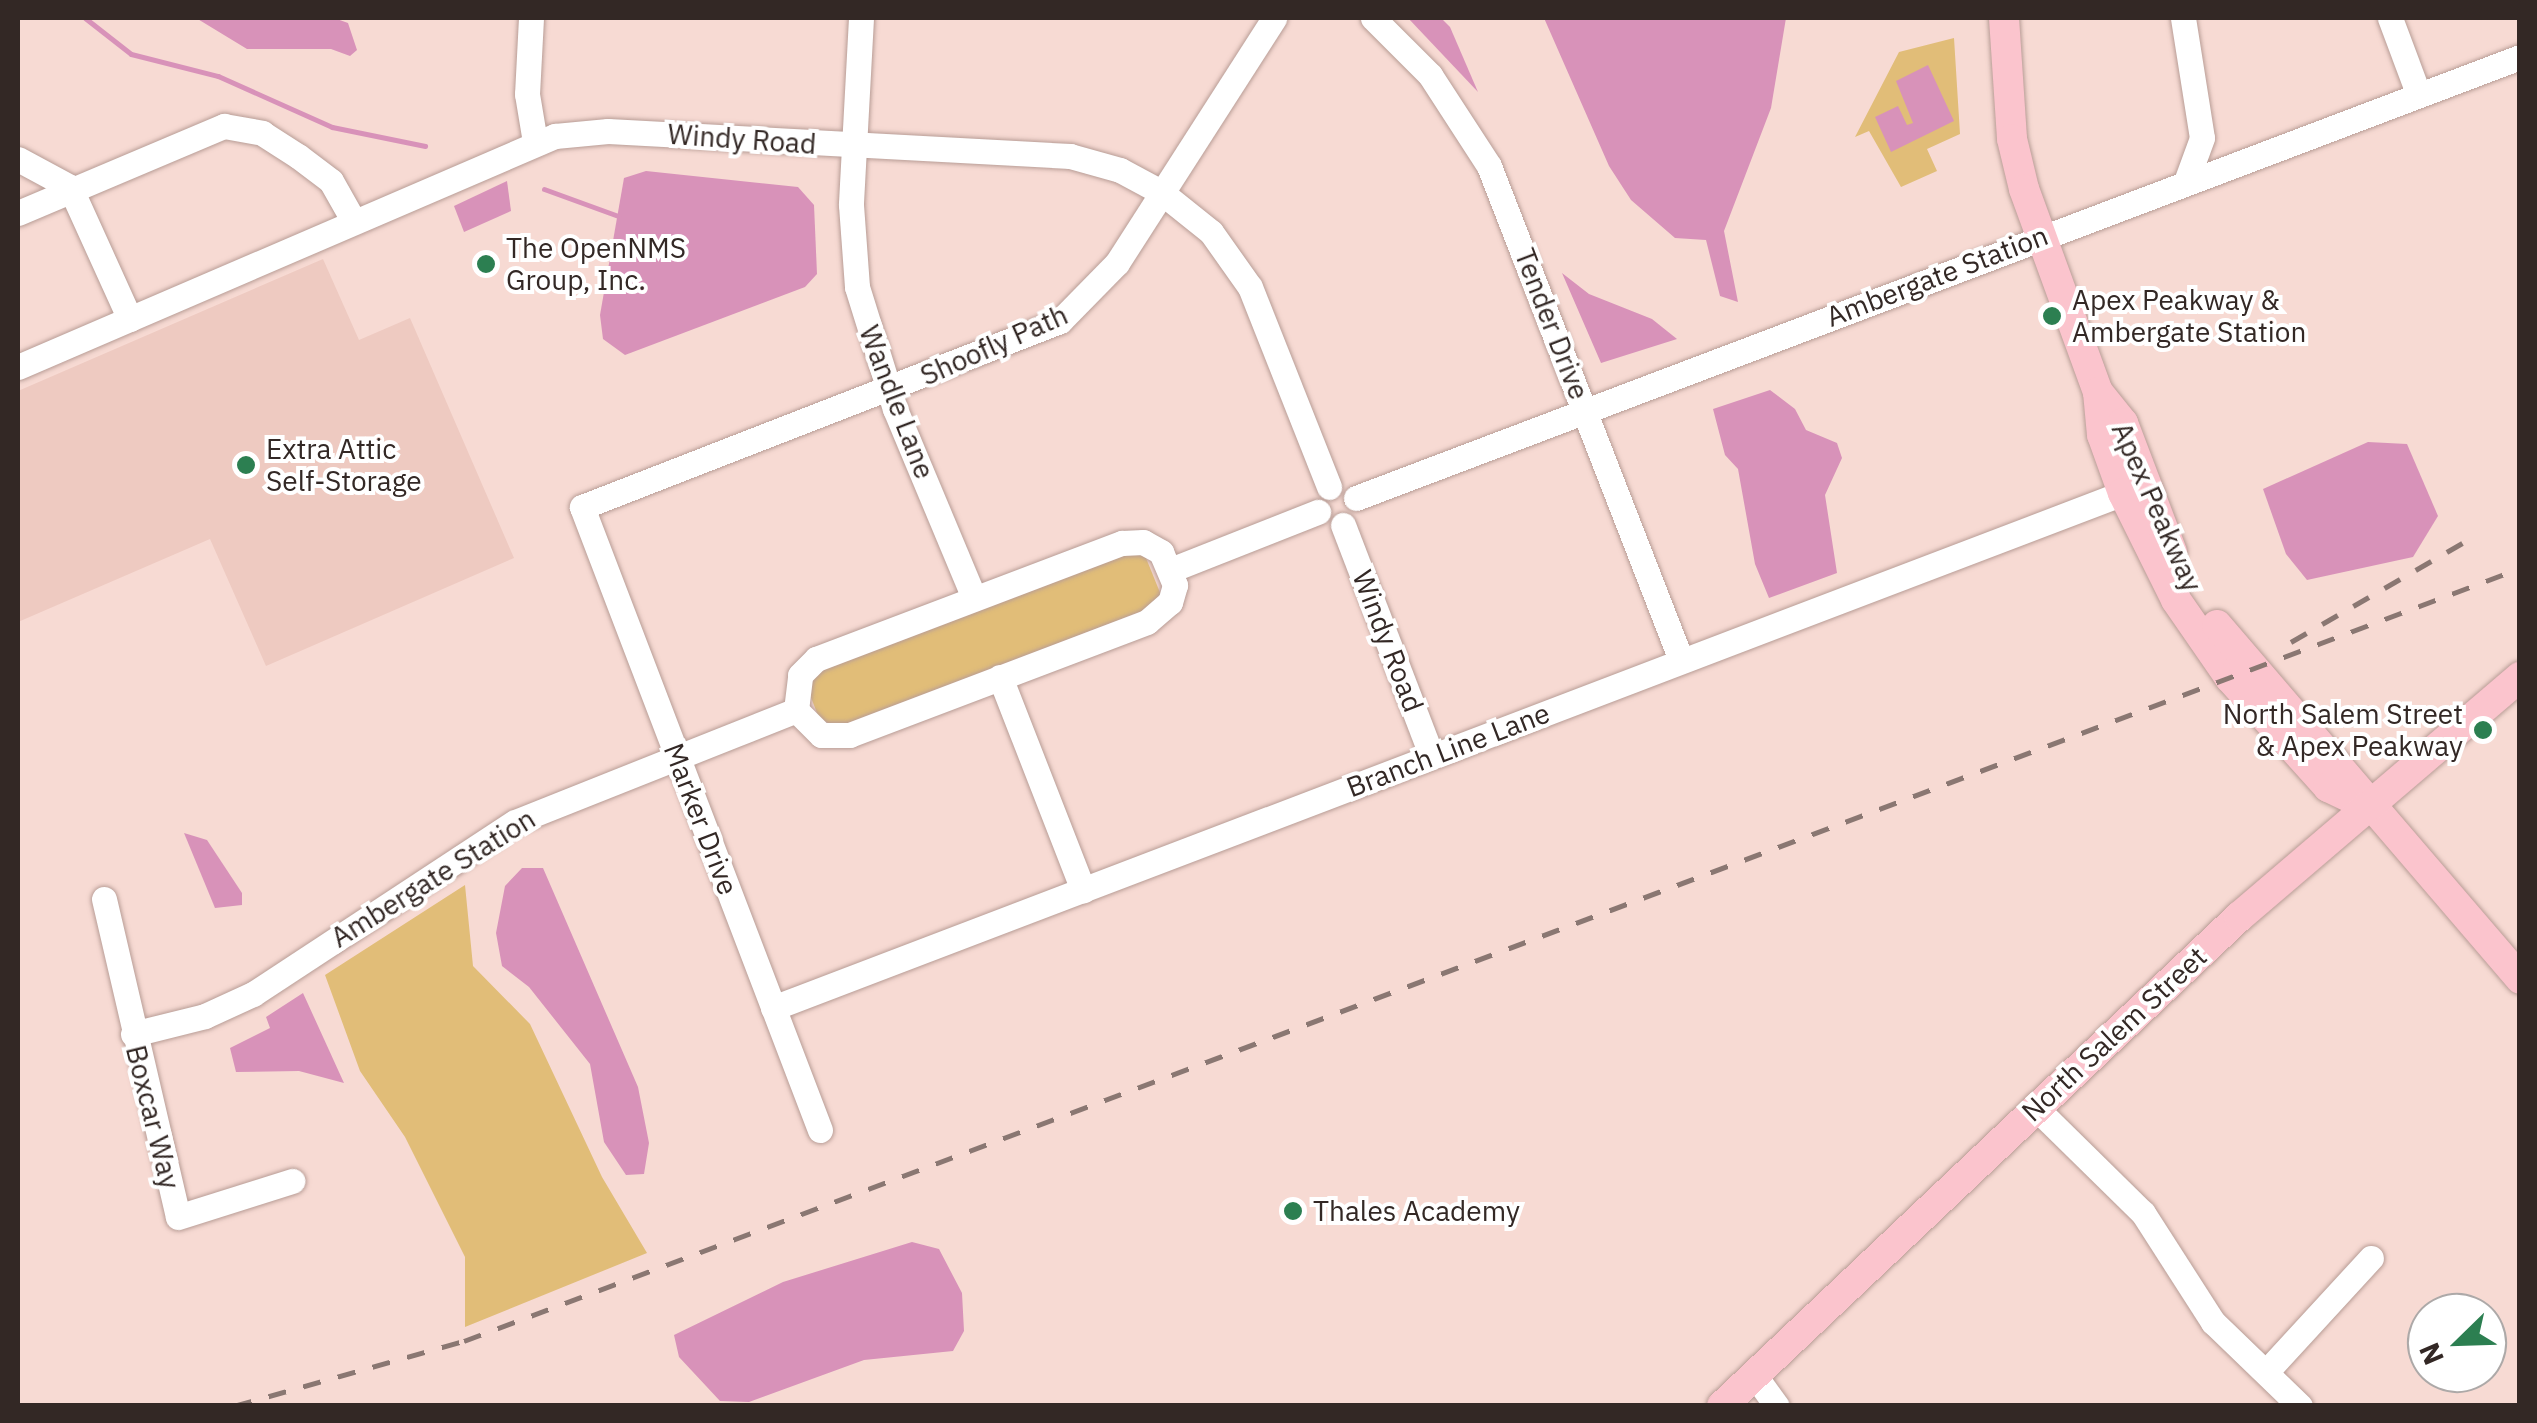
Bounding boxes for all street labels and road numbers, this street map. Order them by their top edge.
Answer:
street label: Windy Road [666,117,818,161]
street label: Ambergate Station [1822,218,2052,334]
street label: Tender Drive [1508,244,1596,404]
street label: Shoofly Path [915,298,1073,392]
street label: Wandle Lane [852,321,942,483]
street label: Apex Peakway [2105,417,2209,597]
street label: Windy Road [1346,565,1430,717]
street label: Branch Line Lane [1342,696,1554,804]
street label: Marker Drive [657,739,745,899]
street label: Ambergate Station [325,802,541,954]
street label: North Salem Street [2015,940,2213,1128]
street label: Boxcar Way [119,1042,187,1192]

